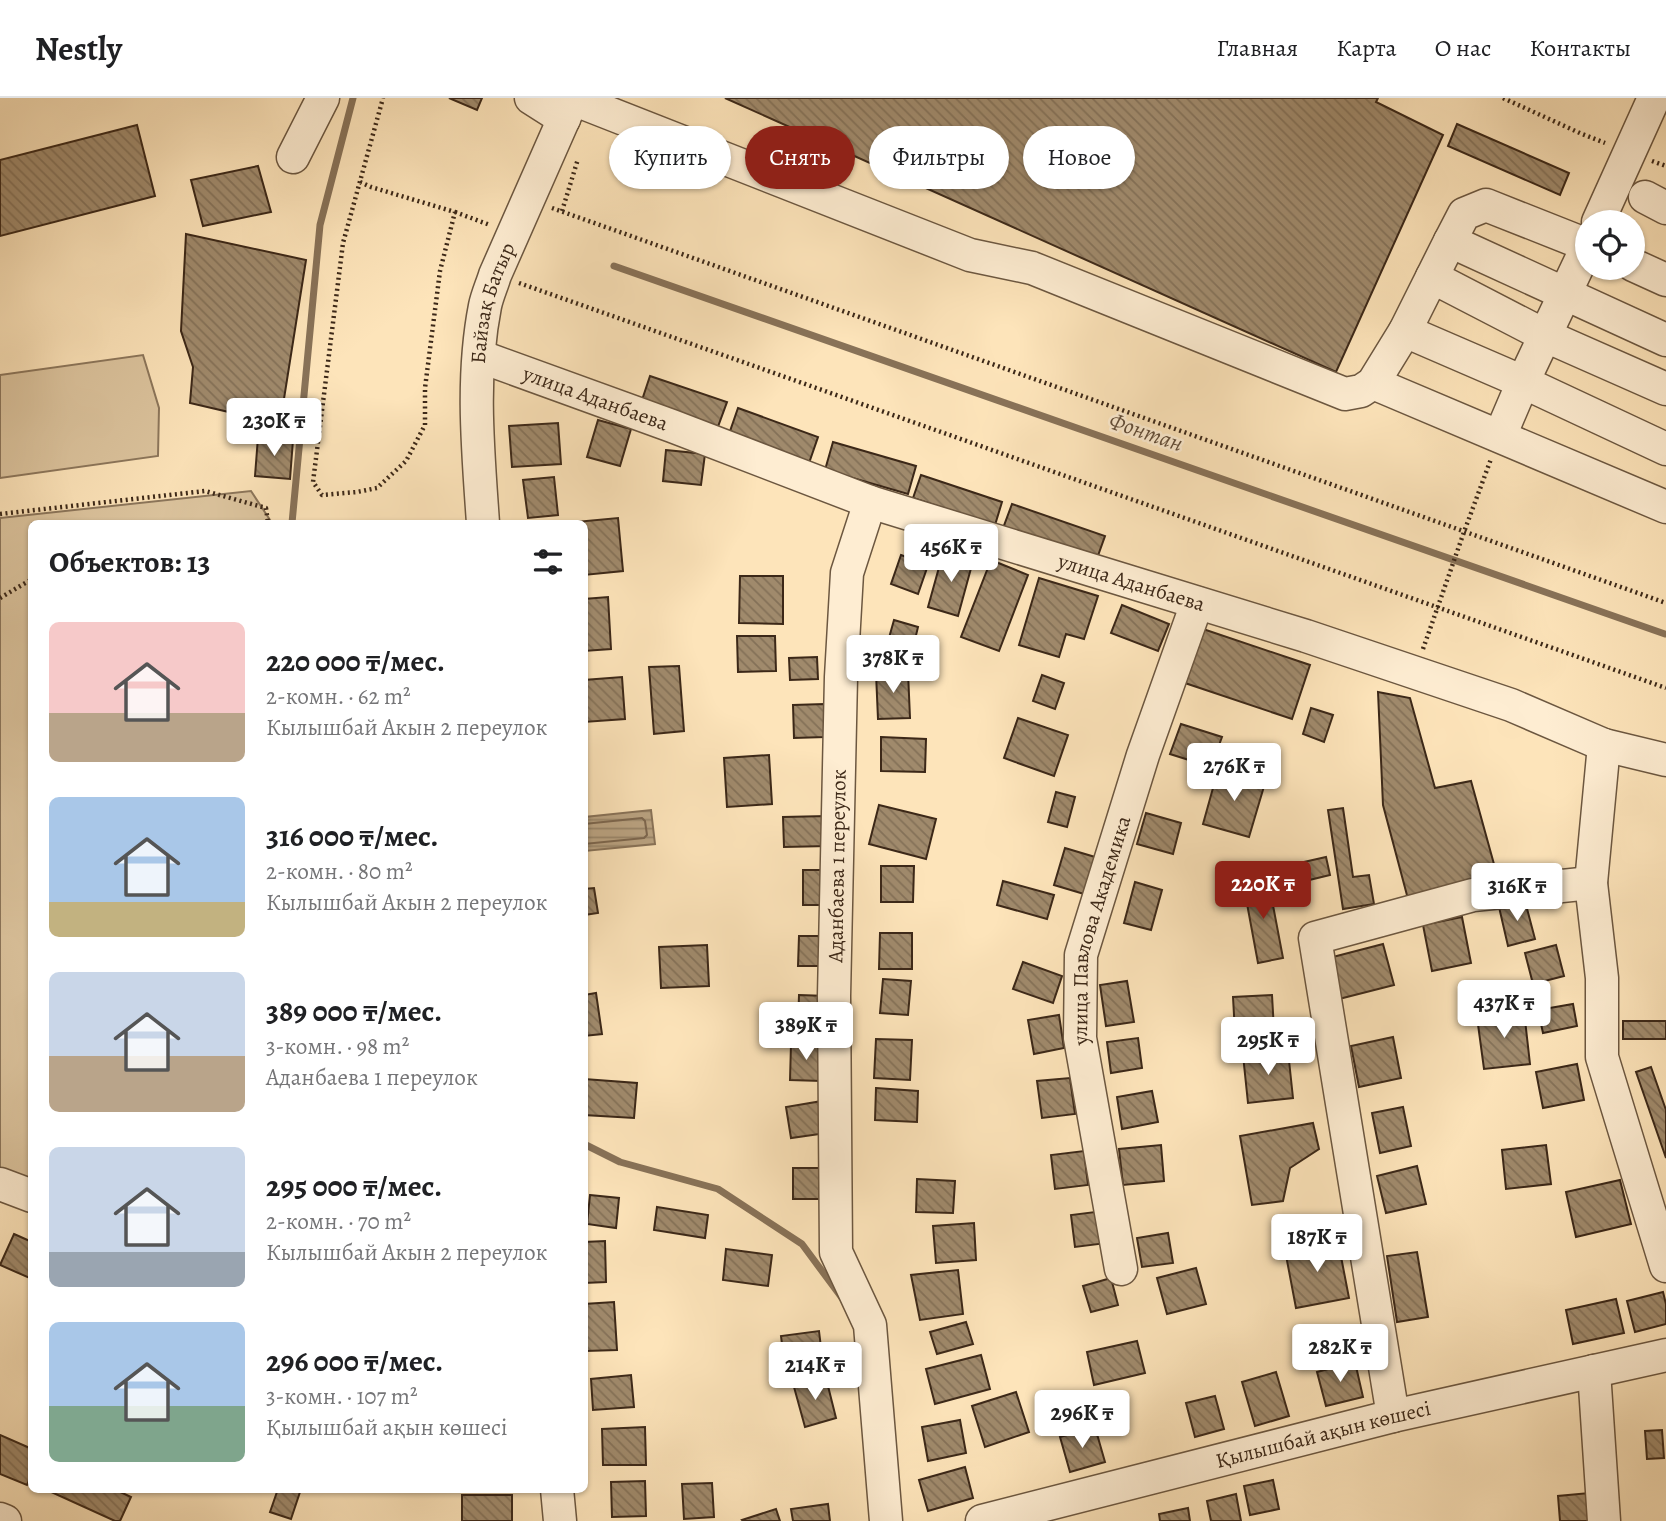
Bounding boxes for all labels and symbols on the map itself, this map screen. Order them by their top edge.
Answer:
street label: Байзақ Батыр [464,238,522,365]
street label: улица Аданбаева [518,359,672,438]
pin: 230K ₸ [217,398,331,458]
water label: Фонтан [1105,405,1187,459]
pin: 456K ₸ [894,524,1008,584]
street label: улица Аданбаева [1054,546,1209,618]
pin: 378K ₸ [836,636,950,695]
pin: 276K ₸ [1177,744,1291,803]
street label: Аданбаева 1 переулок [821,769,853,964]
street label: улица Павлова Академика [1066,812,1137,1049]
pin: 220K ₸ [1206,862,1320,921]
pin: 316K ₸ [1460,864,1574,923]
pin: 437K ₸ [1447,981,1561,1040]
pin: 389K ₸ [749,1002,863,1062]
pin: 295K ₸ [1211,1018,1325,1077]
pin: 187K ₸ [1260,1214,1374,1274]
pin: 282K ₸ [1283,1324,1397,1384]
pin: 214K ₸ [758,1342,872,1402]
pin: 296K ₸ [1025,1390,1139,1450]
street label: Қылышбай ақын көшесі [1213,1394,1433,1475]

